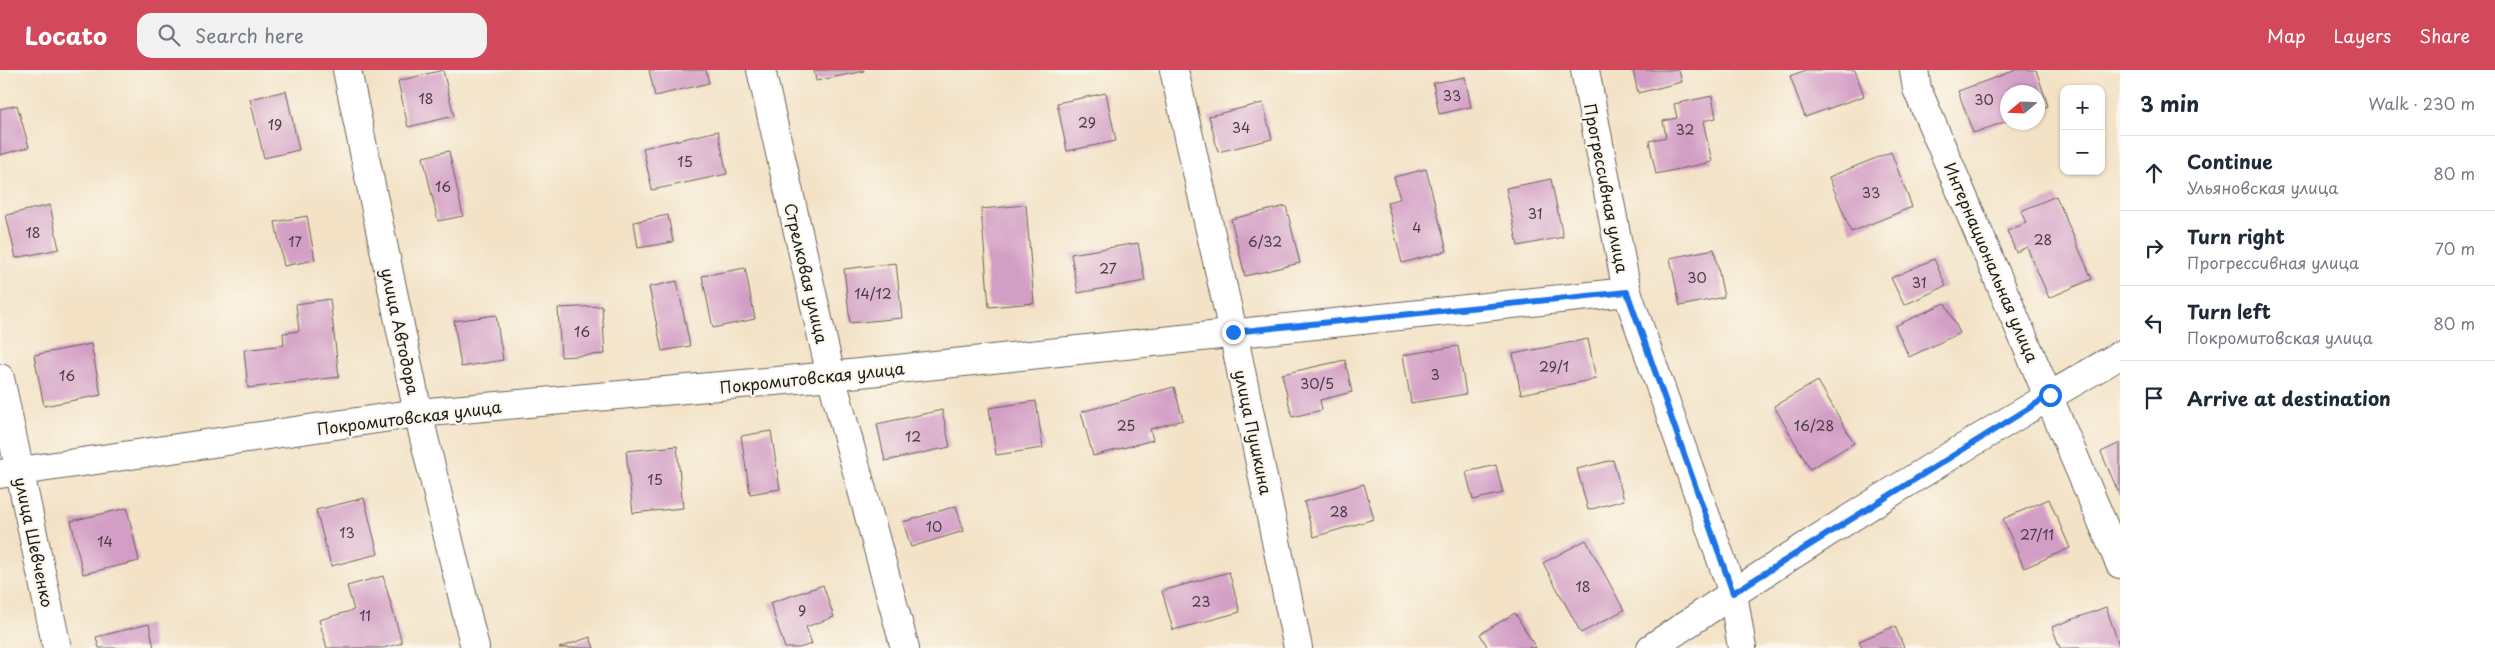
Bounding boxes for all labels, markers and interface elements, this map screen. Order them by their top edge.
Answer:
search box [137,13,487,58]
text: Locato [25,17,107,53]
icon: search [155,21,183,49]
text: Search here [195,21,304,49]
text: Map [2267,22,2306,49]
text: Layers [2334,22,2391,49]
text: Share [2419,22,2470,49]
house number: 33 [1443,85,1461,106]
north arrow [2000,85,2045,130]
map controls [2060,85,2105,175]
button: + [2060,85,2105,130]
text: 3 min [2140,87,2199,119]
house number: 18 [418,88,434,109]
house number: 30 [1974,89,1994,110]
text: Walk · 230 m [2368,91,2475,115]
street label: Прогрессивная улица [1579,101,1635,275]
house number: 29 [1078,112,1096,133]
house number: 19 [268,114,282,135]
house number: 34 [1232,117,1250,138]
house number: 32 [1676,119,1694,140]
button: − [2060,130,2105,175]
text: Continue [2187,147,2273,175]
house number: 15 [677,151,693,172]
street label: Интернациональная улица [1939,158,2045,366]
icon: ahead [2140,159,2168,187]
text: 80 m [2433,161,2475,185]
text: Ульяновская улица [2187,175,2338,199]
house number: 16 [435,176,451,197]
house number: 33 [1862,182,1880,203]
street label: Стрелковая улица [779,200,835,346]
house number: 31 [1528,203,1542,224]
house number: 4 [1412,217,1422,238]
house number: 18 [25,222,41,243]
text: Turn right [2187,222,2285,250]
house number: 28 [2034,229,2052,250]
house number: 17 [288,231,302,252]
house number: 6/32 [1248,231,1282,252]
icon: right [2140,234,2168,262]
text: 70 m [2435,236,2475,260]
text: Прогрессивная улица [2187,250,2359,274]
house number: 27 [1099,258,1117,279]
street label: улица Автодора [376,265,426,397]
house number: 30 [1687,267,1707,288]
house number: 31 [1912,272,1926,293]
house number: 14/12 [854,283,892,304]
text: Turn left [2187,297,2271,325]
icon: left [2140,309,2168,337]
text: 80 m [2433,311,2475,335]
house number: 16 [574,321,590,342]
route end [1222,321,1245,344]
text: Покромитовская улица [2187,325,2373,349]
street label: Покромитовская улица [718,355,906,399]
house number: 29/1 [1539,356,1569,377]
house number: 3 [1430,364,1440,385]
house number: 16 [59,365,75,386]
street label: улица Пушкина [1229,367,1279,497]
house number: 30/5 [1300,373,1334,394]
route start [2039,384,2062,407]
icon: arrive [2140,384,2168,412]
text: Arrive at destination [2187,384,2391,412]
street label: Покромитовская улица [315,394,503,440]
house number: 25 [1117,415,1135,436]
house number: 16/28 [1794,415,1834,436]
house number: 12 [905,426,921,447]
house number: 15 [647,469,663,490]
street label: улица Шевченко [9,475,61,609]
house number: 28 [1330,501,1348,522]
house number: 10 [926,516,942,537]
house number: 13 [339,522,355,543]
house number: 27/11 [2020,524,2054,545]
house number: 14 [97,531,113,552]
house number: 18 [1575,576,1591,597]
house number: 23 [1192,591,1210,612]
house number: 9 [798,600,806,621]
house number: 11 [359,605,371,626]

